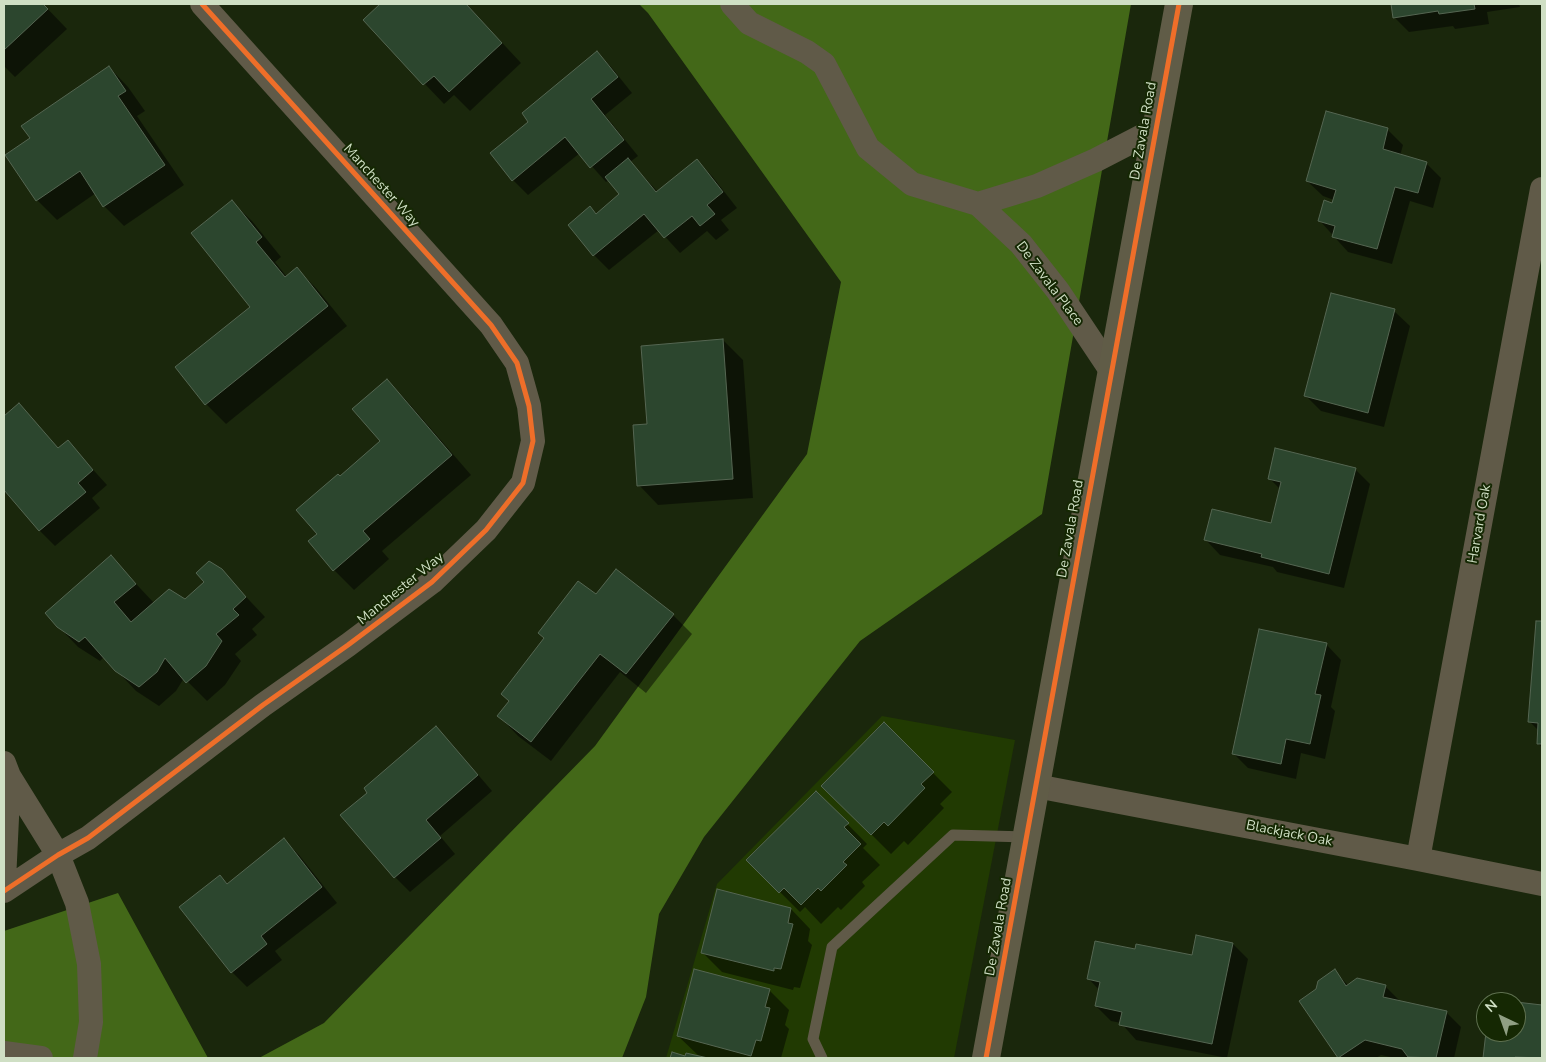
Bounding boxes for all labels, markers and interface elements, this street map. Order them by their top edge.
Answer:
street label: De Zavala Road [1127,81,1161,181]
street label: Manchester Way [339,141,423,231]
street label: De Zavala Place [1012,239,1086,329]
street label: De Zavala Road [1054,479,1088,579]
street label: Harvard Oak [1465,483,1495,565]
street label: Manchester Way [355,549,447,629]
street label: Blackjack Oak [1244,817,1334,851]
street label: De Zavala Road [982,877,1016,977]
north arrow [1476,992,1526,1042]
text: N [1481,996,1502,1017]

